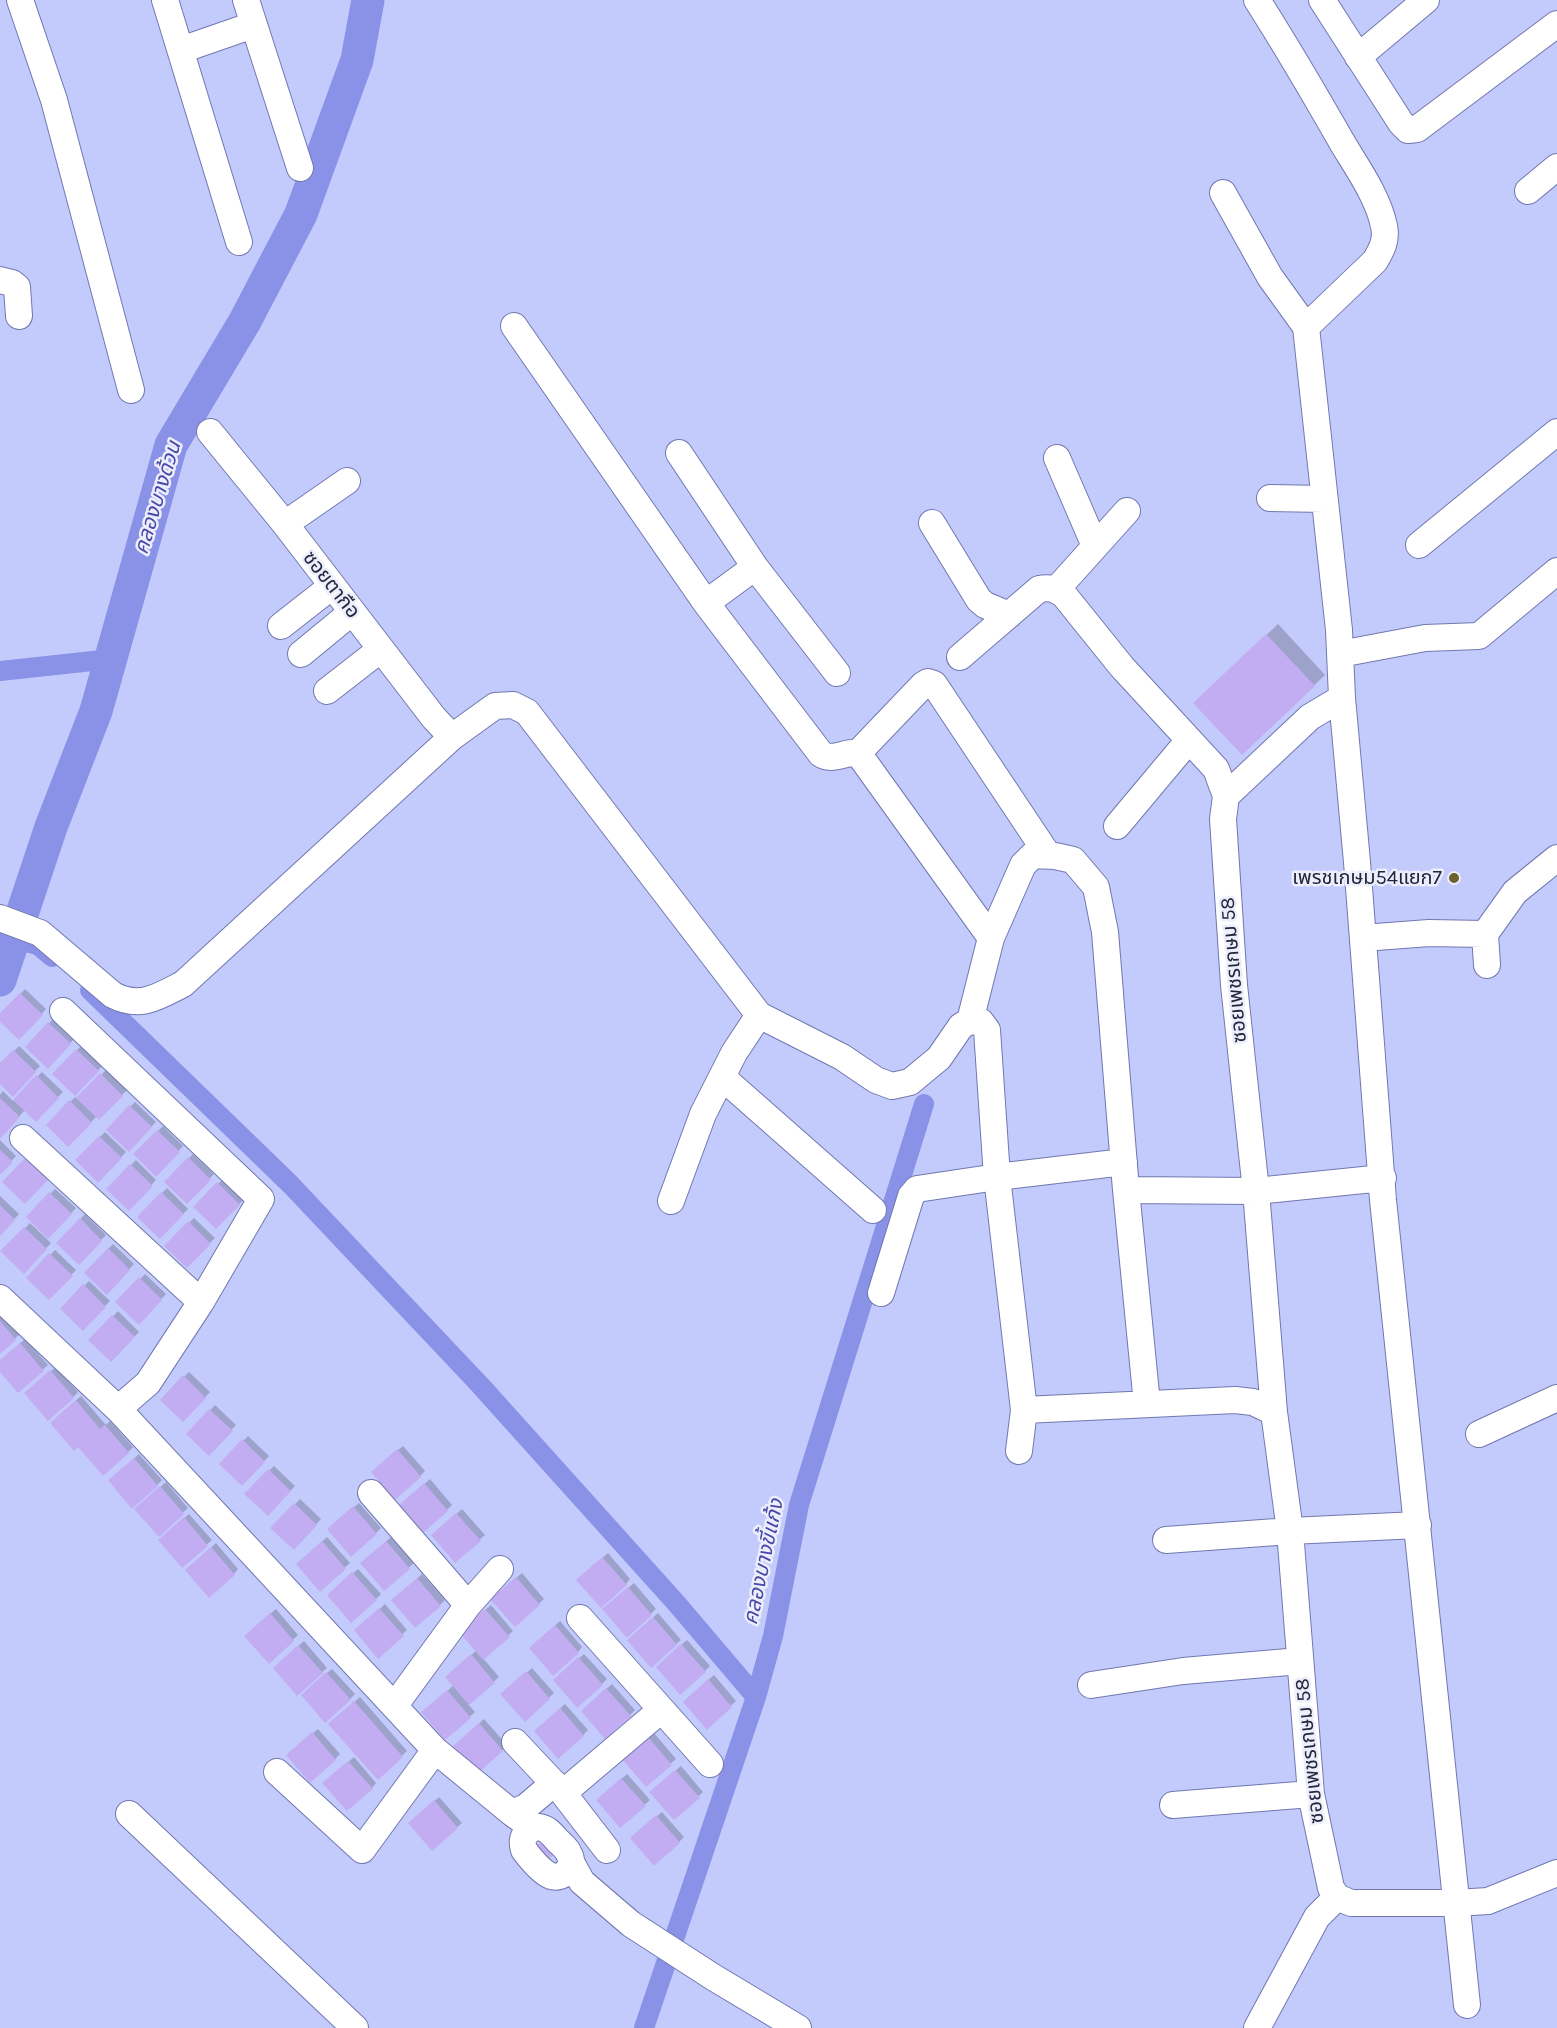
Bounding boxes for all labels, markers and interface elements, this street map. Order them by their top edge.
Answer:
water label: คลองบางด้วน [129,438,187,558]
street label: ซอยตากือ [297,547,365,623]
place label: เพรชเกษม54แยก7 [1292,866,1442,890]
marker: เพรชเกษม54แยก7 [1447,871,1461,885]
street label: ซอยเพชรเกษม 58 [1216,896,1252,1044]
water label: คลองบางขี้แก้ง [738,1497,790,1627]
street label: ซอยเพชรเกษม 58 [1290,1677,1330,1825]

